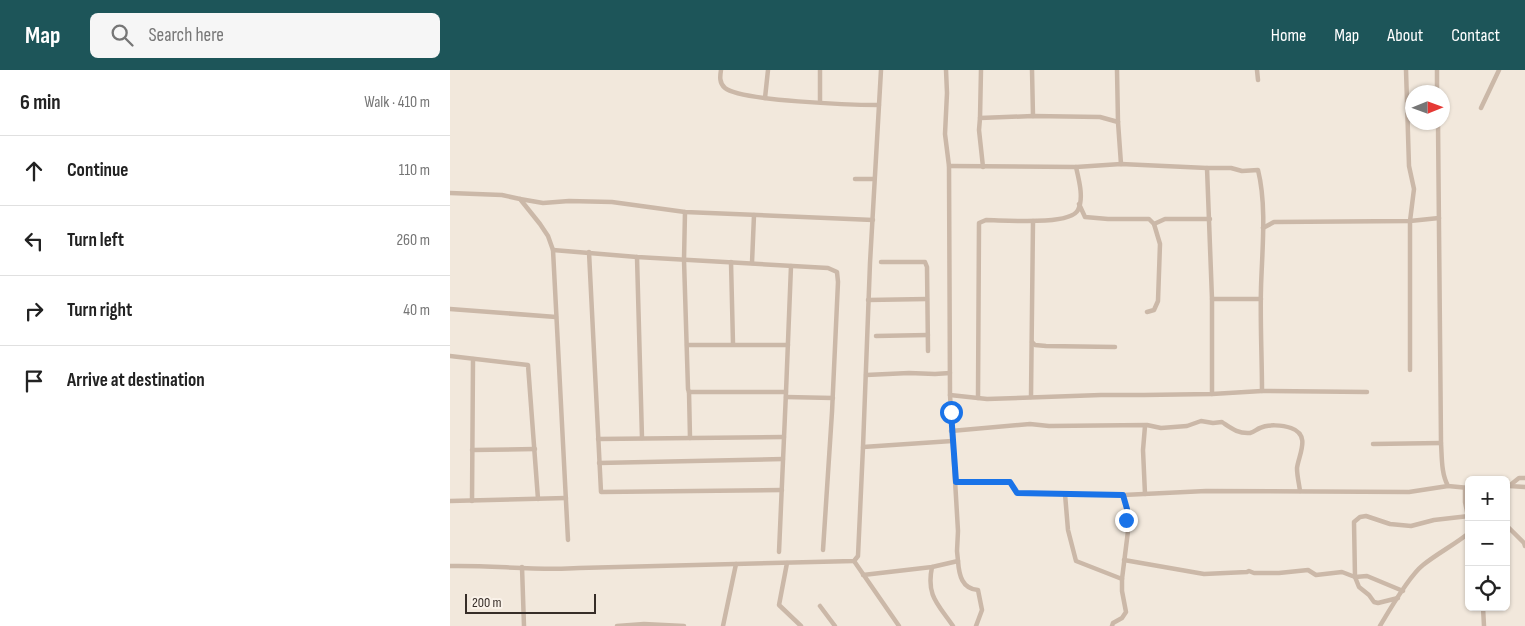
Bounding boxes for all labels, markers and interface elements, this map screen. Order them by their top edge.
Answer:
search box [90,13,440,58]
text: Map [25,21,60,50]
icon: search [108,21,136,49]
text: Search here [148,24,224,47]
text: Home [1271,25,1306,46]
text: Map [1334,25,1359,46]
text: About [1387,25,1423,46]
text: Contact [1451,25,1500,46]
north arrow [1405,85,1450,130]
text: 6 min [20,90,61,115]
text: Walk · 410 m [364,93,430,112]
icon: ahead [20,157,48,185]
text: Continue [67,159,128,182]
text: 110 m [399,161,430,180]
icon: left [20,227,48,255]
text: Turn left [67,229,124,252]
text: 260 m [396,231,430,250]
icon: right [20,297,48,325]
text: Turn right [67,299,132,322]
text: 40 m [403,301,430,320]
icon: arrive [20,367,48,395]
text: Arrive at destination [67,369,205,392]
route start [940,401,963,424]
map controls [1465,476,1510,611]
button: + [1465,476,1510,521]
route end [1115,509,1138,532]
button: − [1465,521,1510,566]
button: locate [1465,566,1510,611]
scale bar [465,591,596,614]
text: 200 m [472,594,501,611]

